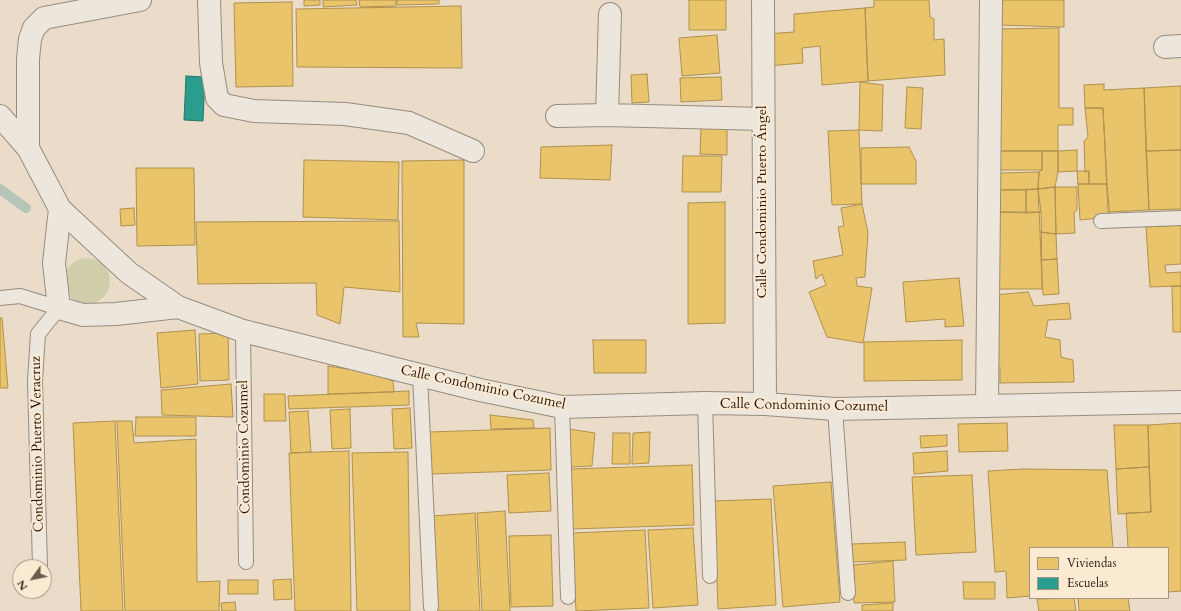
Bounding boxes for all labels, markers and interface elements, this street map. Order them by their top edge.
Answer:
street label: Calle Condominio Puerto Ángel [755,105,771,299]
street label: Condominio Puerto Veracruz [28,356,48,532]
street label: Calle Condominio Cozumel [399,362,567,414]
street label: Condominio Cozumel [235,380,255,514]
street label: Calle Condominio Cozumel [720,396,888,416]
legend [1029,547,1169,599]
text: Viviendas [1067,555,1117,571]
north arrow [12,559,52,599]
text: Escuelas [1067,575,1108,591]
text: N [13,577,31,593]

